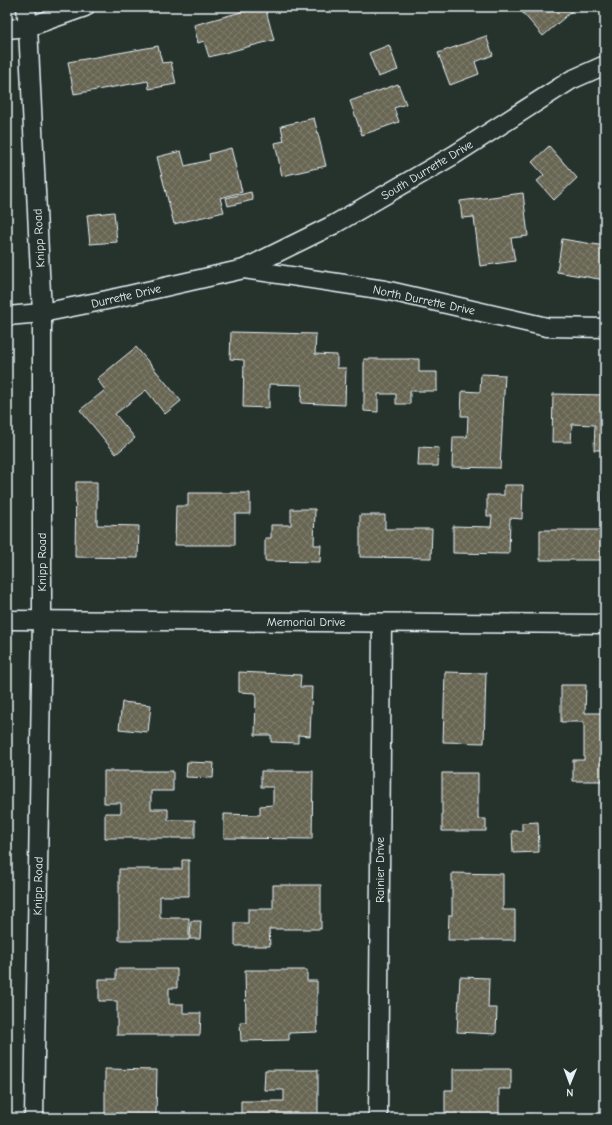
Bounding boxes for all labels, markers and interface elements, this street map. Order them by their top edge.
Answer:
street label: South Durrette Drive [379,137,475,203]
street label: Knipp Road [30,208,48,268]
street label: Durrette Drive [90,281,162,311]
street label: North Durrette Drive [372,282,476,318]
street label: Knipp Road [35,533,49,591]
street label: Memorial Drive [267,615,345,629]
street label: Rainier Drive [373,837,387,903]
street label: Knipp Road [30,857,46,915]
north arrow [550,1063,590,1103]
text: N [566,1086,574,1099]

